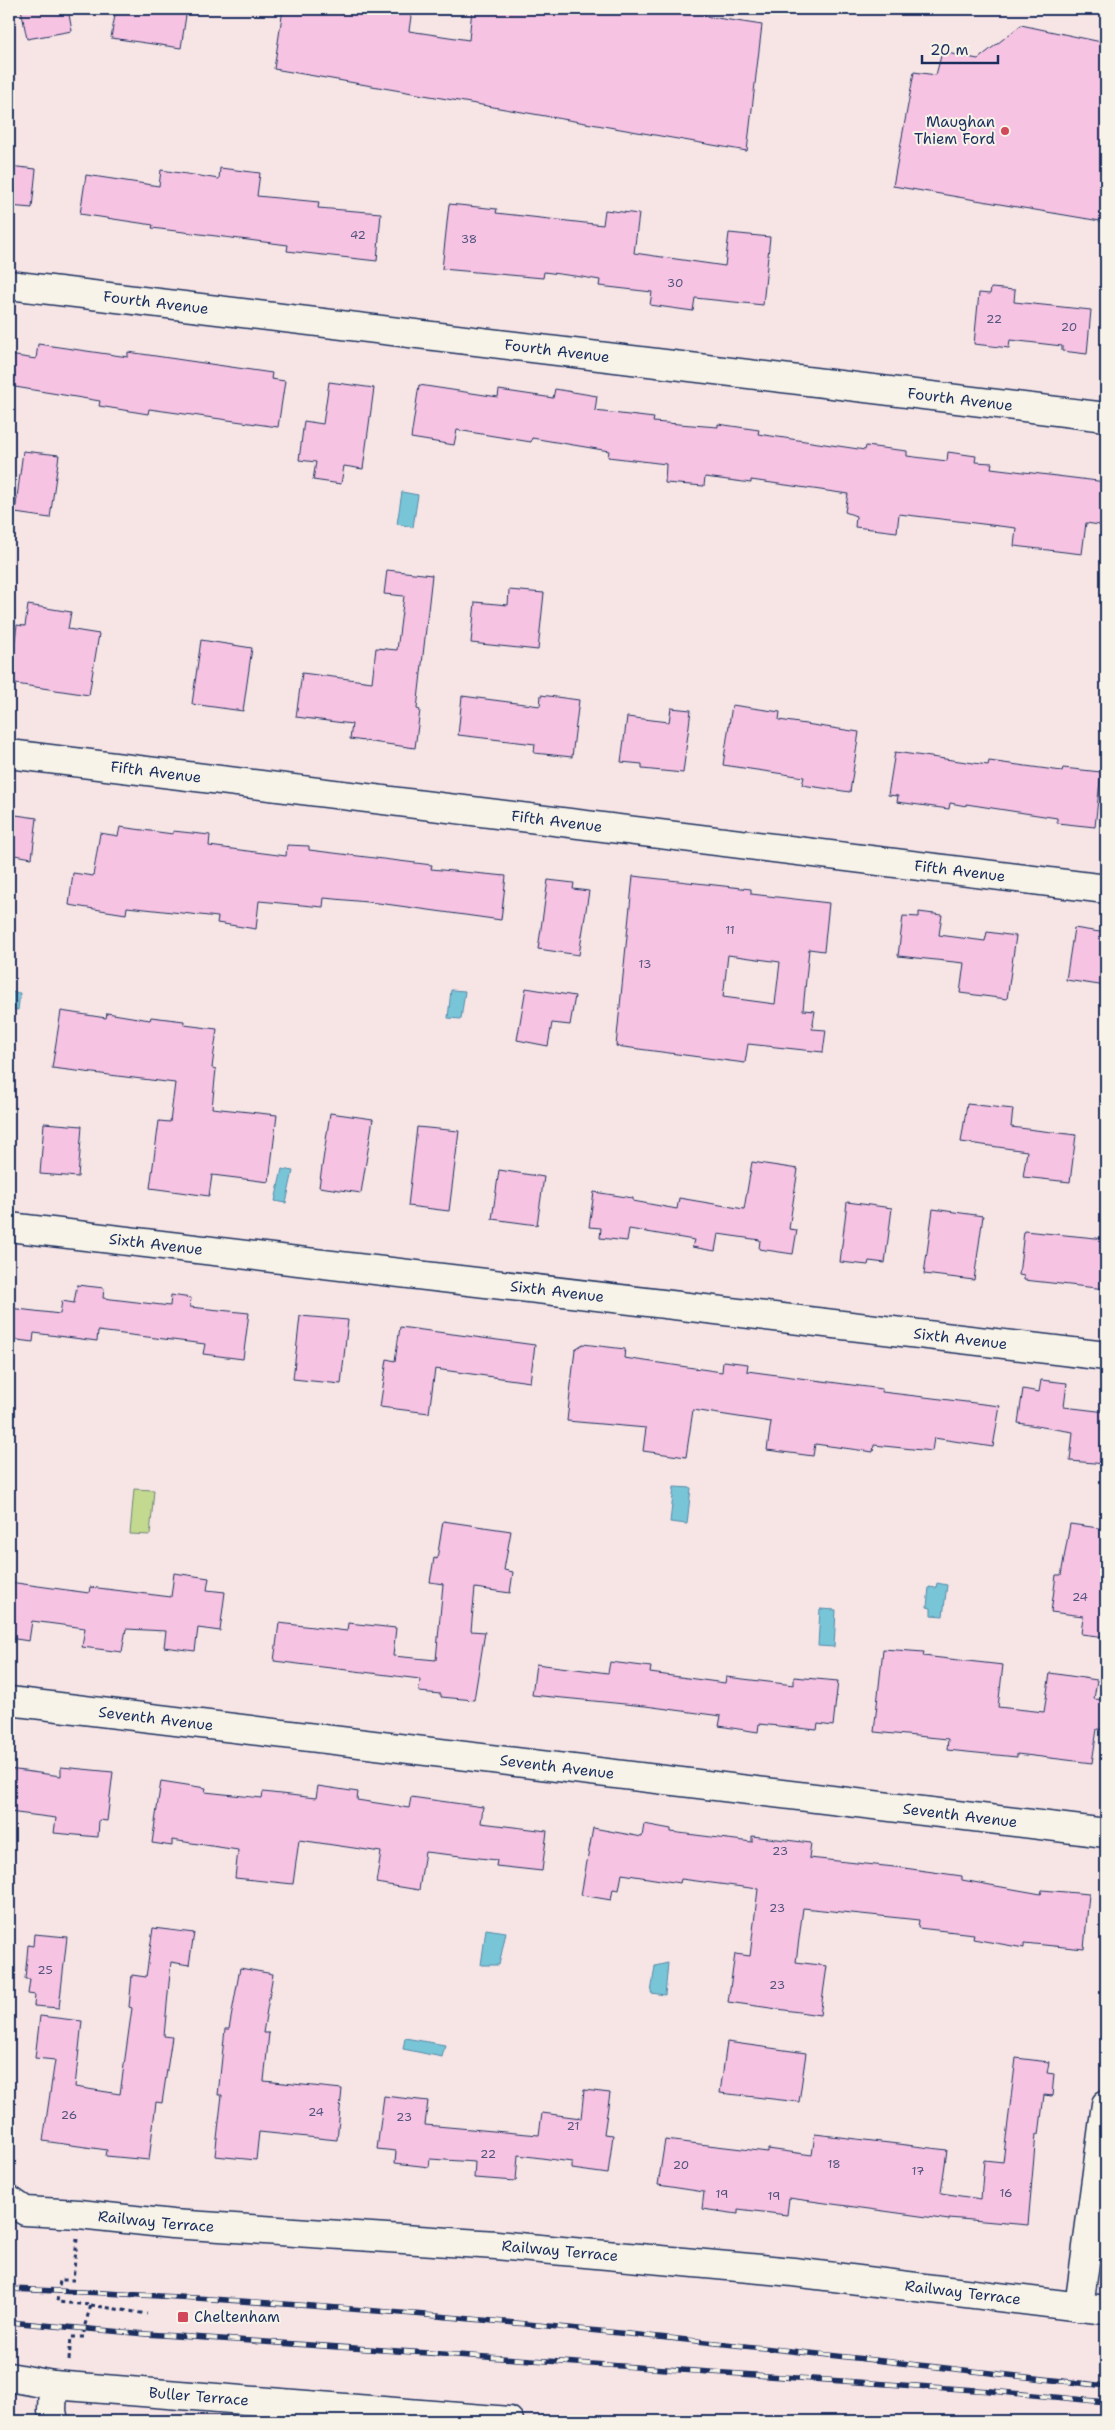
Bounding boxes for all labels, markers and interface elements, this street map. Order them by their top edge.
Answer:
scale bar [922,32,999,64]
text: 20 m [930,40,969,60]
place label: Maughan Thiem Ford [914,112,995,149]
marker: Maughan Thiem Ford [999,125,1011,137]
house number: 42 [350,227,366,243]
house number: 38 [461,231,477,247]
house number: 30 [667,275,683,291]
street label: Fourth Avenue [102,286,210,319]
house number: 22 [986,311,1002,327]
house number: 20 [1061,319,1077,335]
street label: Fourth Avenue [503,335,611,367]
street label: Fourth Avenue [906,383,1014,416]
street label: Fifth Avenue [109,757,203,788]
street label: Fifth Avenue [510,806,603,837]
street label: Fifth Avenue [913,855,1006,887]
house number: 11 [725,922,735,938]
house number: 13 [639,956,651,972]
street label: Sixth Avenue [108,1229,204,1260]
street label: Sixth Avenue [509,1276,605,1307]
street label: Sixth Avenue [912,1323,1008,1354]
house number: 24 [1072,1589,1088,1605]
street label: Seventh Avenue [97,1702,214,1736]
street label: Seventh Avenue [499,1750,616,1784]
street label: Seventh Avenue [902,1799,1019,1832]
house number: 23 [772,1843,788,1859]
house number: 23 [769,1900,785,1916]
house number: 25 [37,1962,53,1978]
house number: 23 [769,1977,785,1993]
house number: 24 [308,2104,324,2120]
house number: 26 [61,2107,77,2123]
house number: 23 [396,2109,412,2125]
house number: 21 [567,2118,579,2134]
house number: 22 [480,2146,496,2162]
house number: 18 [827,2156,841,2172]
house number: 20 [673,2157,689,2173]
house number: 17 [912,2163,924,2179]
house number: 16 [999,2185,1013,2201]
house number: 19 [716,2186,728,2202]
house number: 19 [768,2188,780,2204]
street label: Railway Terrace [97,2206,215,2237]
street label: Railway Terrace [501,2236,619,2266]
street label: Railway Terrace [904,2276,1022,2310]
place label: Cheltenham [194,2307,280,2327]
marker: Cheltenham [176,2310,190,2324]
street label: Buller Terrace [148,2383,250,2410]

